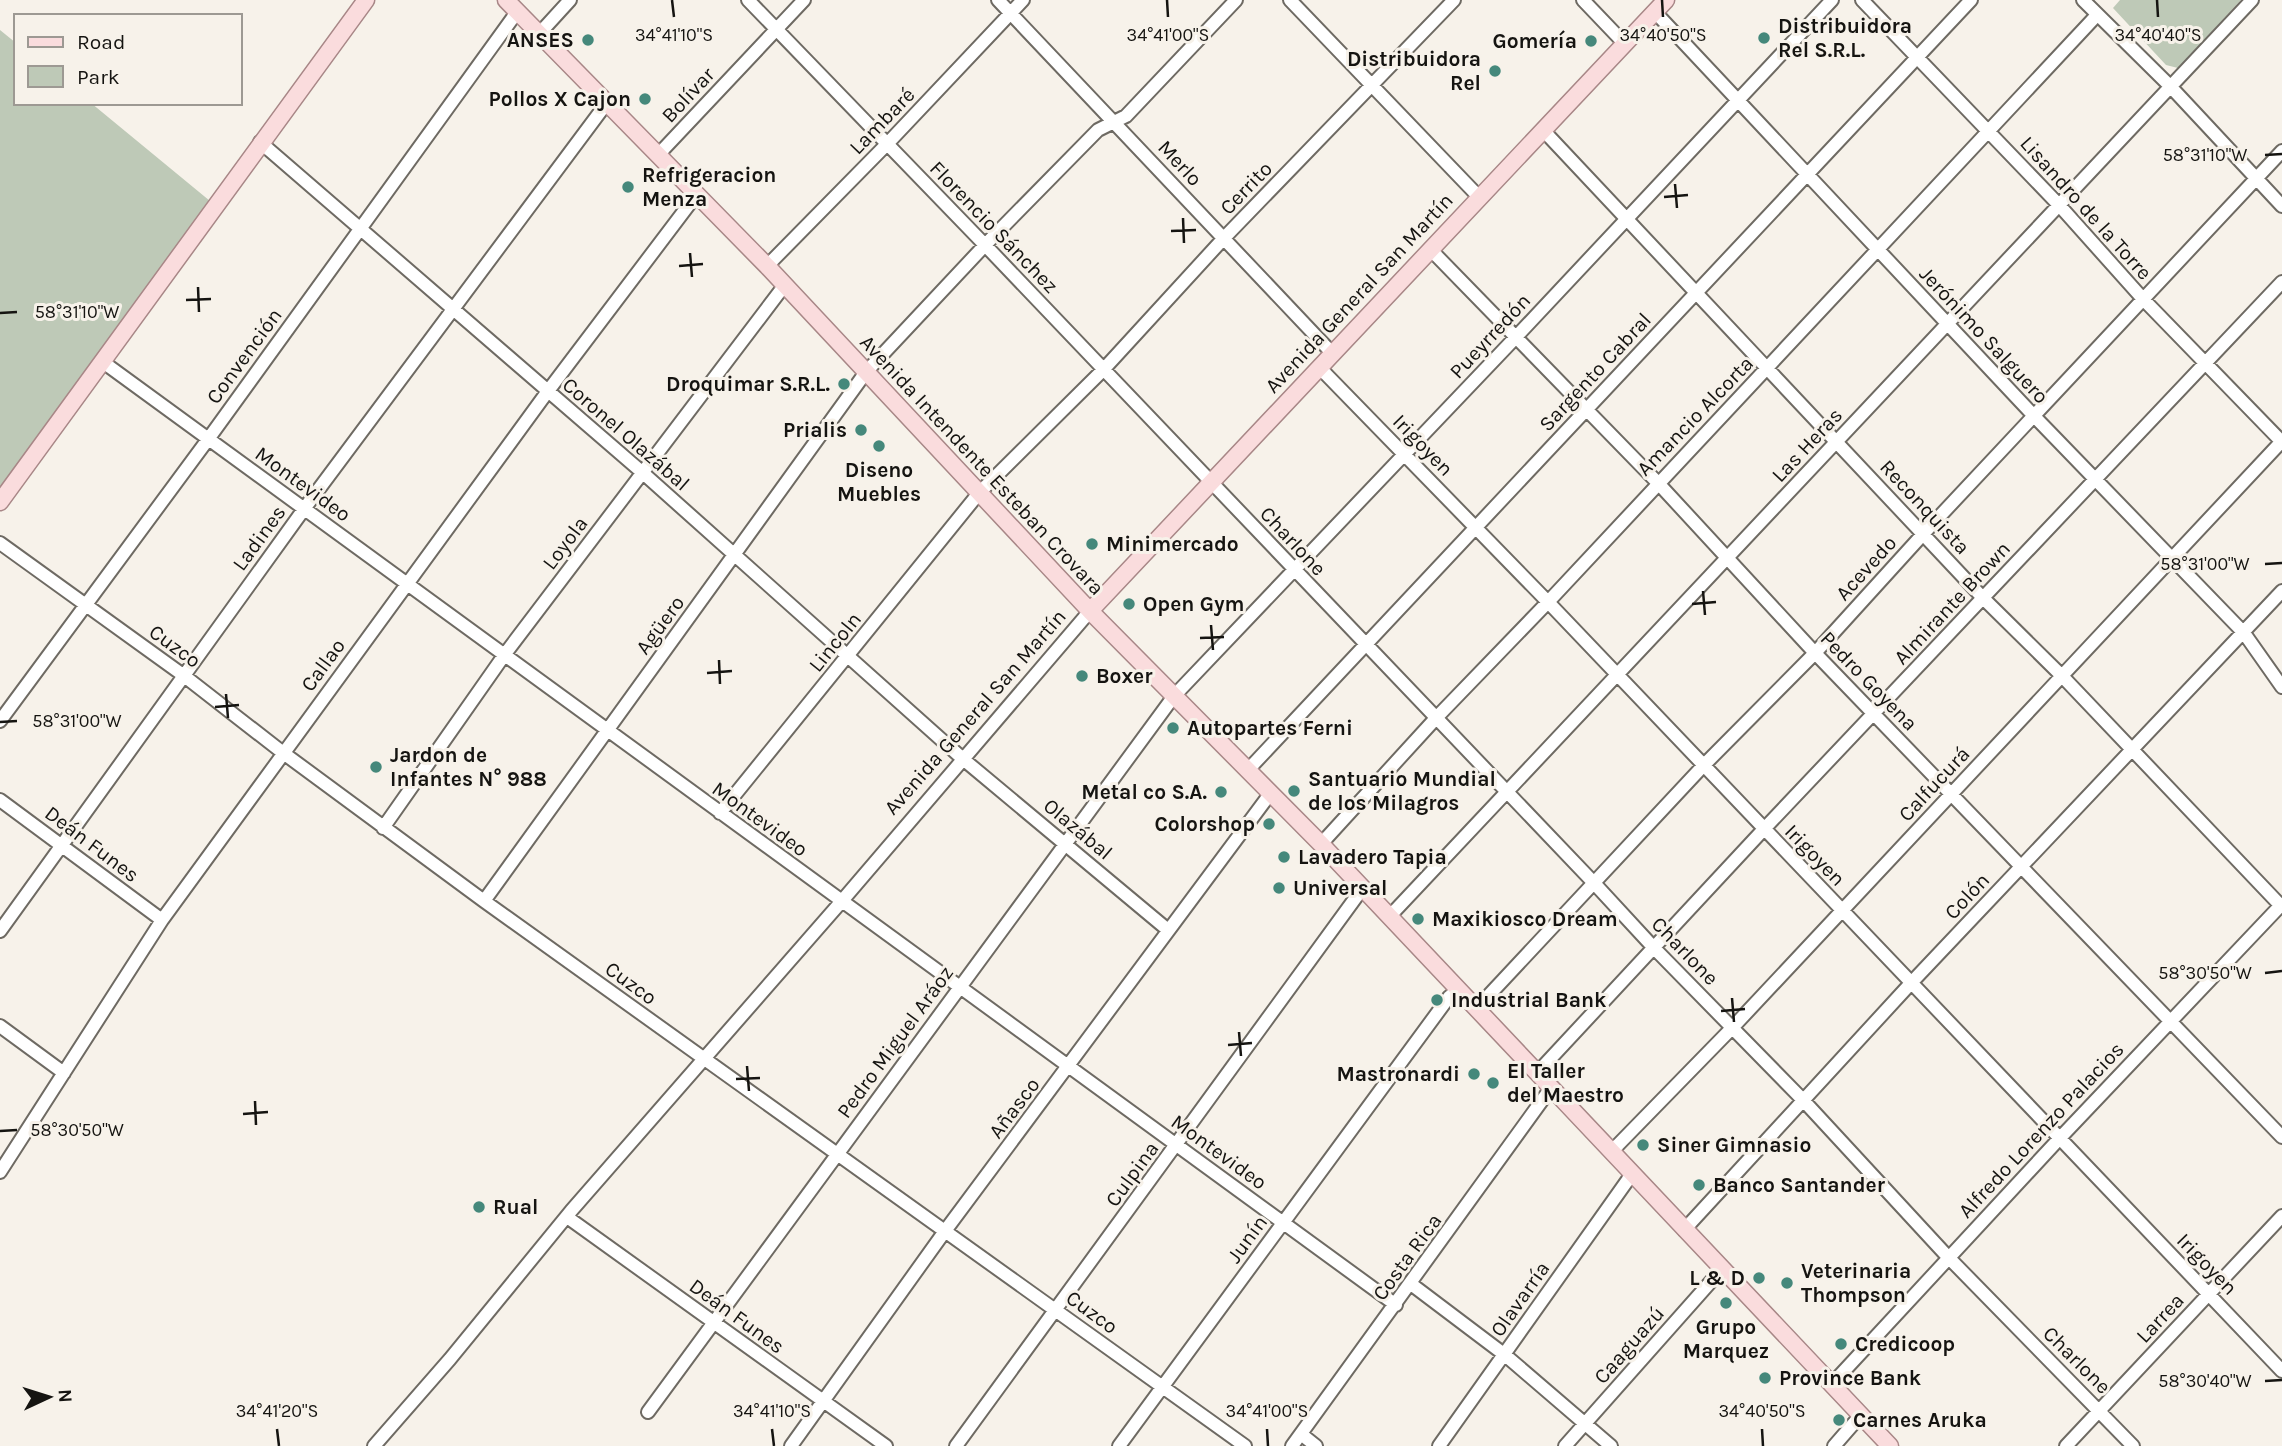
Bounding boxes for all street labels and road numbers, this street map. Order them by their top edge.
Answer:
street label: Bolívar [657,62,720,127]
street label: Lambaré [844,83,920,159]
street label: Lisandro de la Torre [2015,131,2157,285]
street label: Merlo [1153,135,1207,191]
street label: Florencio Sánchez [925,156,1063,298]
street label: Cerrito [1215,156,1277,220]
street label: Avenida General San Martín [1260,188,1458,398]
street label: Jerónimo Salguero [1915,262,2053,408]
street label: Pueyrredón [1445,289,1535,383]
street label: Convención [201,304,287,408]
street label: Sargento Cabral [1534,308,1656,436]
street label: Avenida Intendente Esteban Crovara [855,330,1109,600]
street label: Amancio Alcorta [1632,351,1758,481]
street label: Coronel Olazábal [558,372,694,496]
street label: Las Heras [1767,403,1847,487]
street label: Irigoyen [1388,409,1458,481]
street label: Montevideo [251,441,355,527]
street label: Reconquista [1875,455,1975,559]
street label: Ladines [227,501,291,575]
street label: Charlone [1255,502,1331,580]
street label: Loyola [537,512,593,574]
street label: Acevedo [1831,531,1901,605]
street label: Almirante Brown [1889,537,2015,669]
street label: Agüero [631,591,689,659]
street label: Avenida General San Martín [879,604,1071,820]
street label: Lincoln [804,607,866,677]
street label: Cuzco [145,619,205,673]
street label: Pedro Goyena [1816,626,1922,736]
street label: Callao [296,634,350,696]
street label: Calfucurá [1894,742,1974,826]
street label: Montevideo [708,776,812,862]
street label: Olazábal [1039,793,1117,865]
street label: Deán Funes [40,801,144,887]
street label: Irigoyen [1780,819,1850,891]
street label: Colón [1940,868,1994,924]
street label: Charlone [1647,912,1723,990]
street label: Cuzco [601,956,661,1010]
street label: Pedro Miguel Aráoz [832,961,958,1123]
street label: Alfredo Lorenzo Palacios [1953,1037,2129,1223]
street label: Añasco [983,1073,1045,1143]
street label: Montevideo [1167,1109,1271,1195]
street label: Culpina [1100,1137,1164,1211]
street label: Costa Rica [1368,1209,1446,1305]
street label: Junín [1222,1211,1272,1267]
street label: Irigoyen [2172,1228,2242,1300]
street label: Olavarría [1485,1257,1555,1341]
street label: Deán Funes [685,1273,789,1359]
street label: Cuzco [1062,1285,1122,1339]
street label: Larrea [2131,1288,2189,1348]
street label: Caaguazú [1589,1301,1669,1389]
street label: Charlone [2038,1321,2116,1399]

